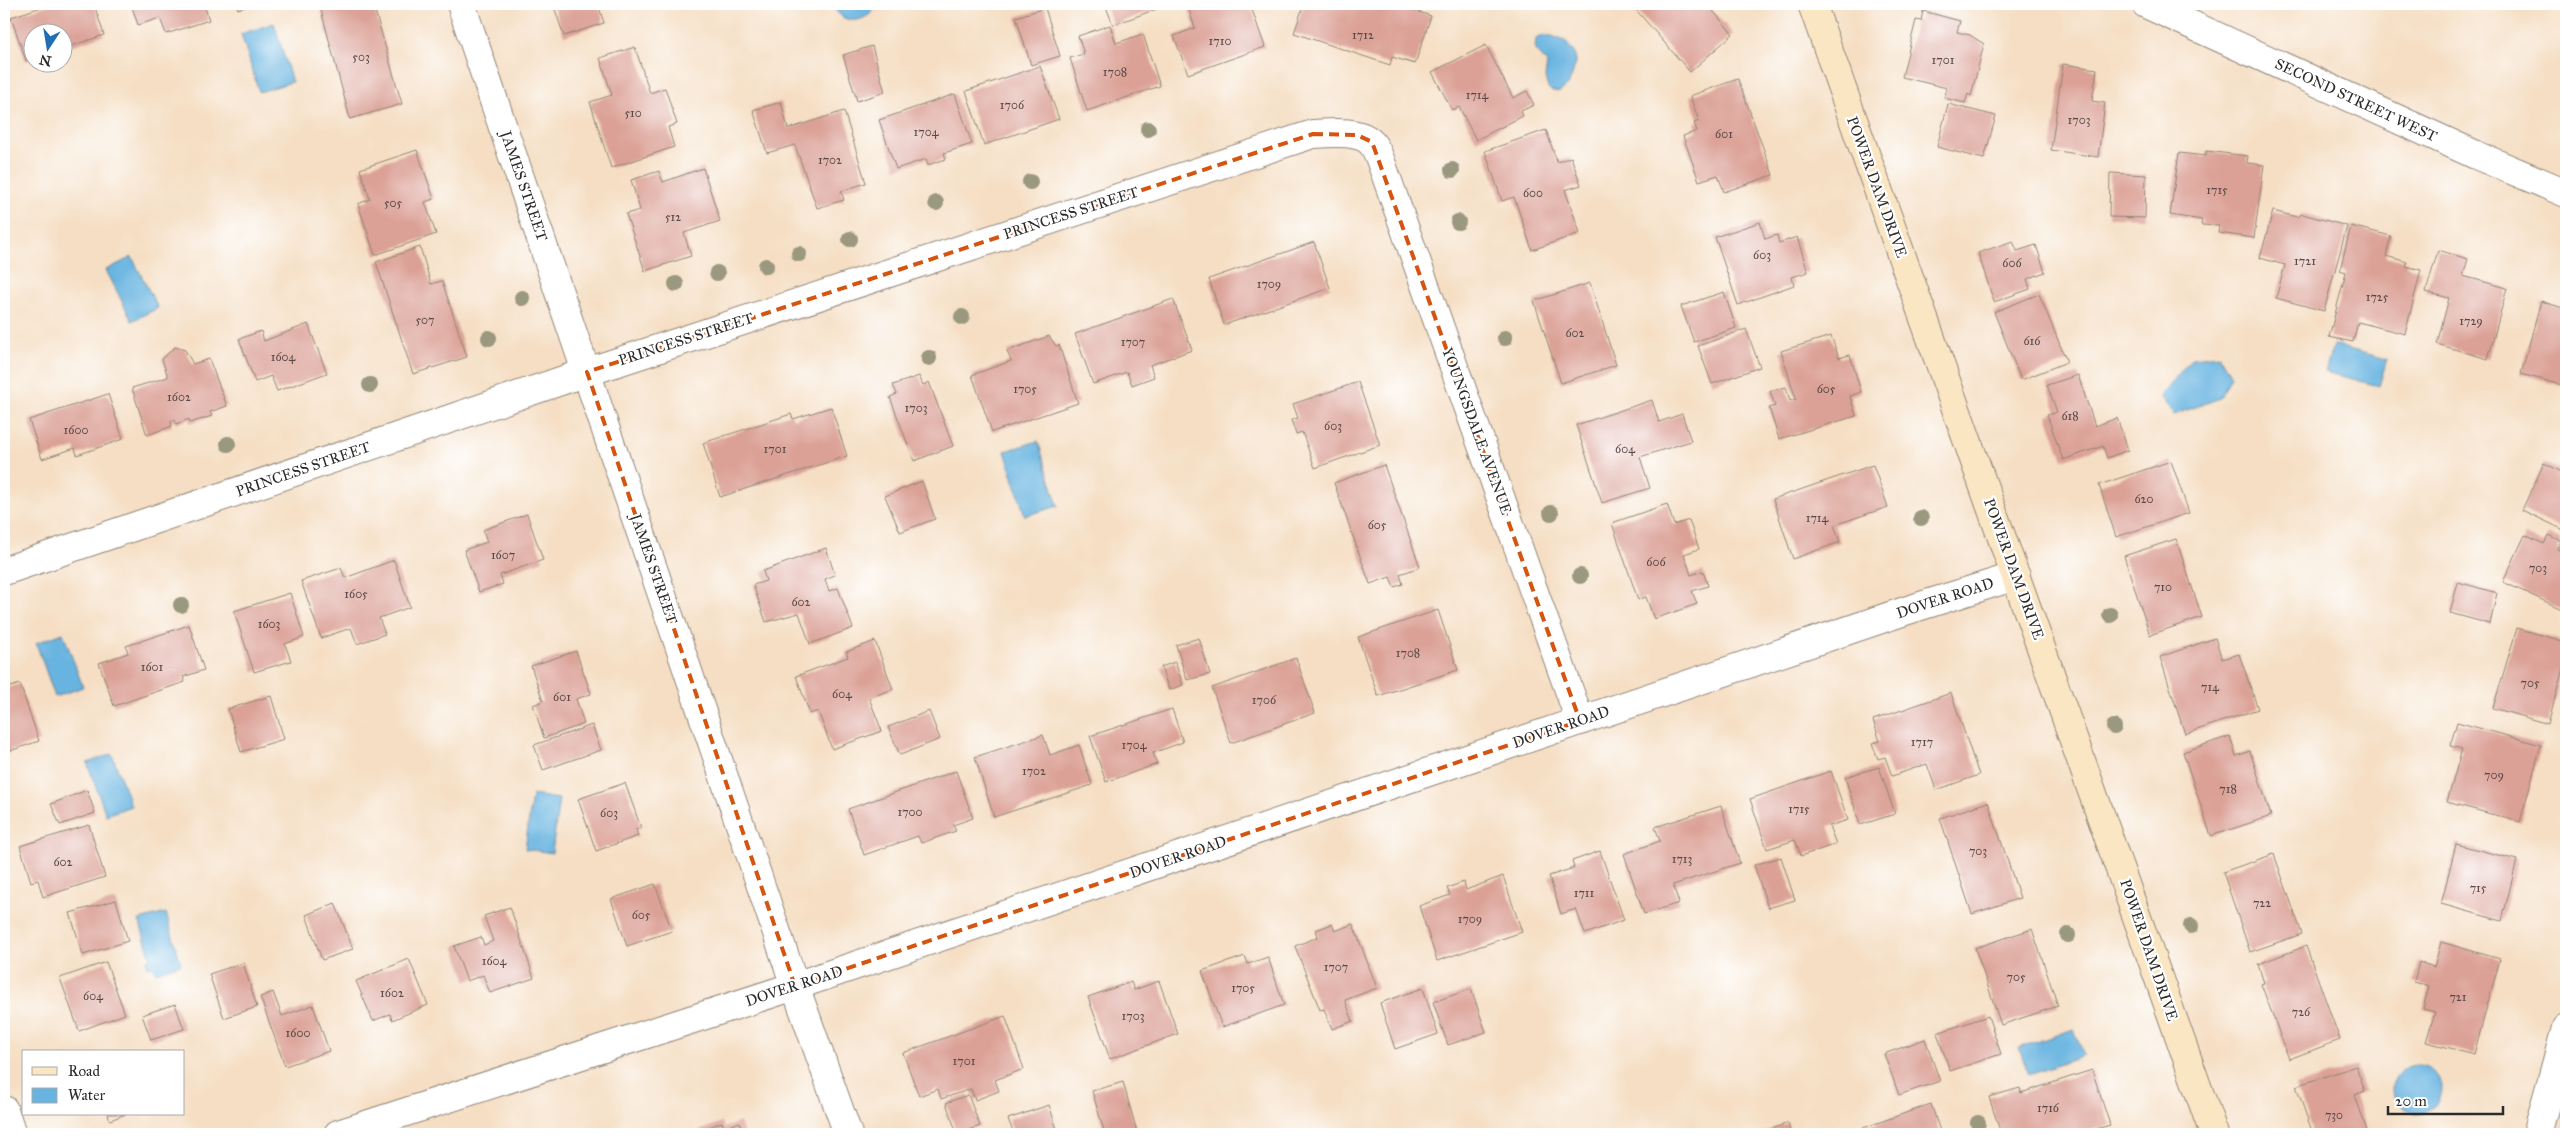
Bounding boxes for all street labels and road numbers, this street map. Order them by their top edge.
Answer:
street label: SECOND STREET WEST [2272,54,2440,146]
street label: POWER DAM DRIVE [1843,114,1911,260]
street label: JAMES STREET [495,127,551,244]
street label: PRINCESS STREET [1001,183,1141,243]
street label: PRINCESS STREET [616,309,756,369]
street label: YOUNGSDALE AVENUE [1438,345,1516,517]
street label: PRINCESS STREET [233,438,373,500]
street label: POWER DAM DRIVE [1980,496,2048,642]
street label: JAMES STREET [625,510,681,627]
street label: DOVER ROAD [1894,574,1996,622]
street label: DOVER ROAD [1510,702,1612,752]
street label: DOVER ROAD [1127,832,1229,882]
street label: POWER DAM DRIVE [2116,877,2182,1023]
street label: DOVER ROAD [743,962,845,1010]

